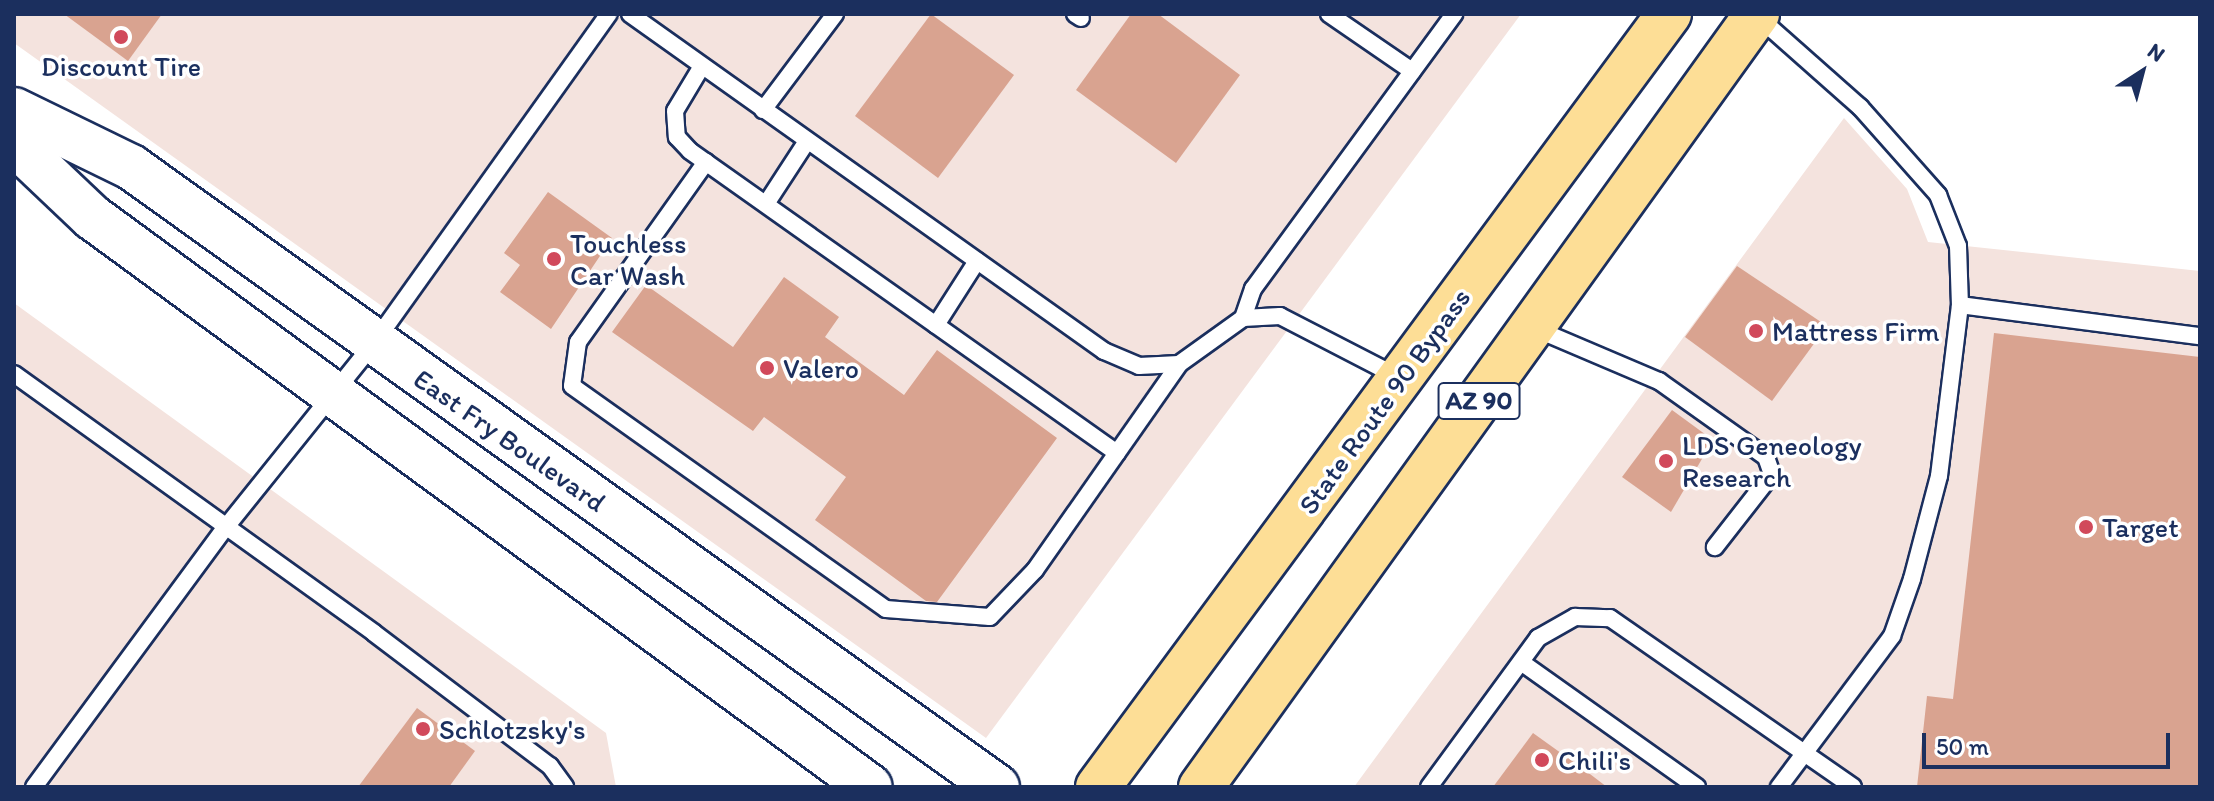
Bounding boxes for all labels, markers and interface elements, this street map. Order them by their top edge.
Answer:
marker: Discount Tire [112,28,130,46]
north arrow [2102,32,2182,112]
text: N [2142,37,2170,67]
place label: Discount Tire [41,49,201,83]
place label: Touchless Car Wash [570,226,686,292]
marker: Touchless Car Wash [545,250,563,268]
street label: State Route 90 Bypass [1291,282,1477,520]
place label: Mattress Firm [1772,314,1939,348]
marker: Mattress Firm [1747,322,1765,340]
place label: Valero [783,351,859,385]
marker: Valero [758,359,776,377]
street label: East Fry Boulevard [407,361,613,519]
road number: AZ 90 [1437,379,1521,423]
place label: LDS Geneology Research [1682,428,1862,494]
marker: LDS Geneology Research [1657,452,1675,470]
place label: Target [2102,510,2179,544]
marker: Target [2077,518,2095,536]
place label: Schlotzsky's [439,712,586,746]
scale bar [1926,717,2174,767]
marker: Schlotzsky's [414,720,432,738]
text: 50 m [1936,732,1989,761]
place label: Chili's [1558,743,1631,777]
marker: Chili's [1533,751,1551,769]

